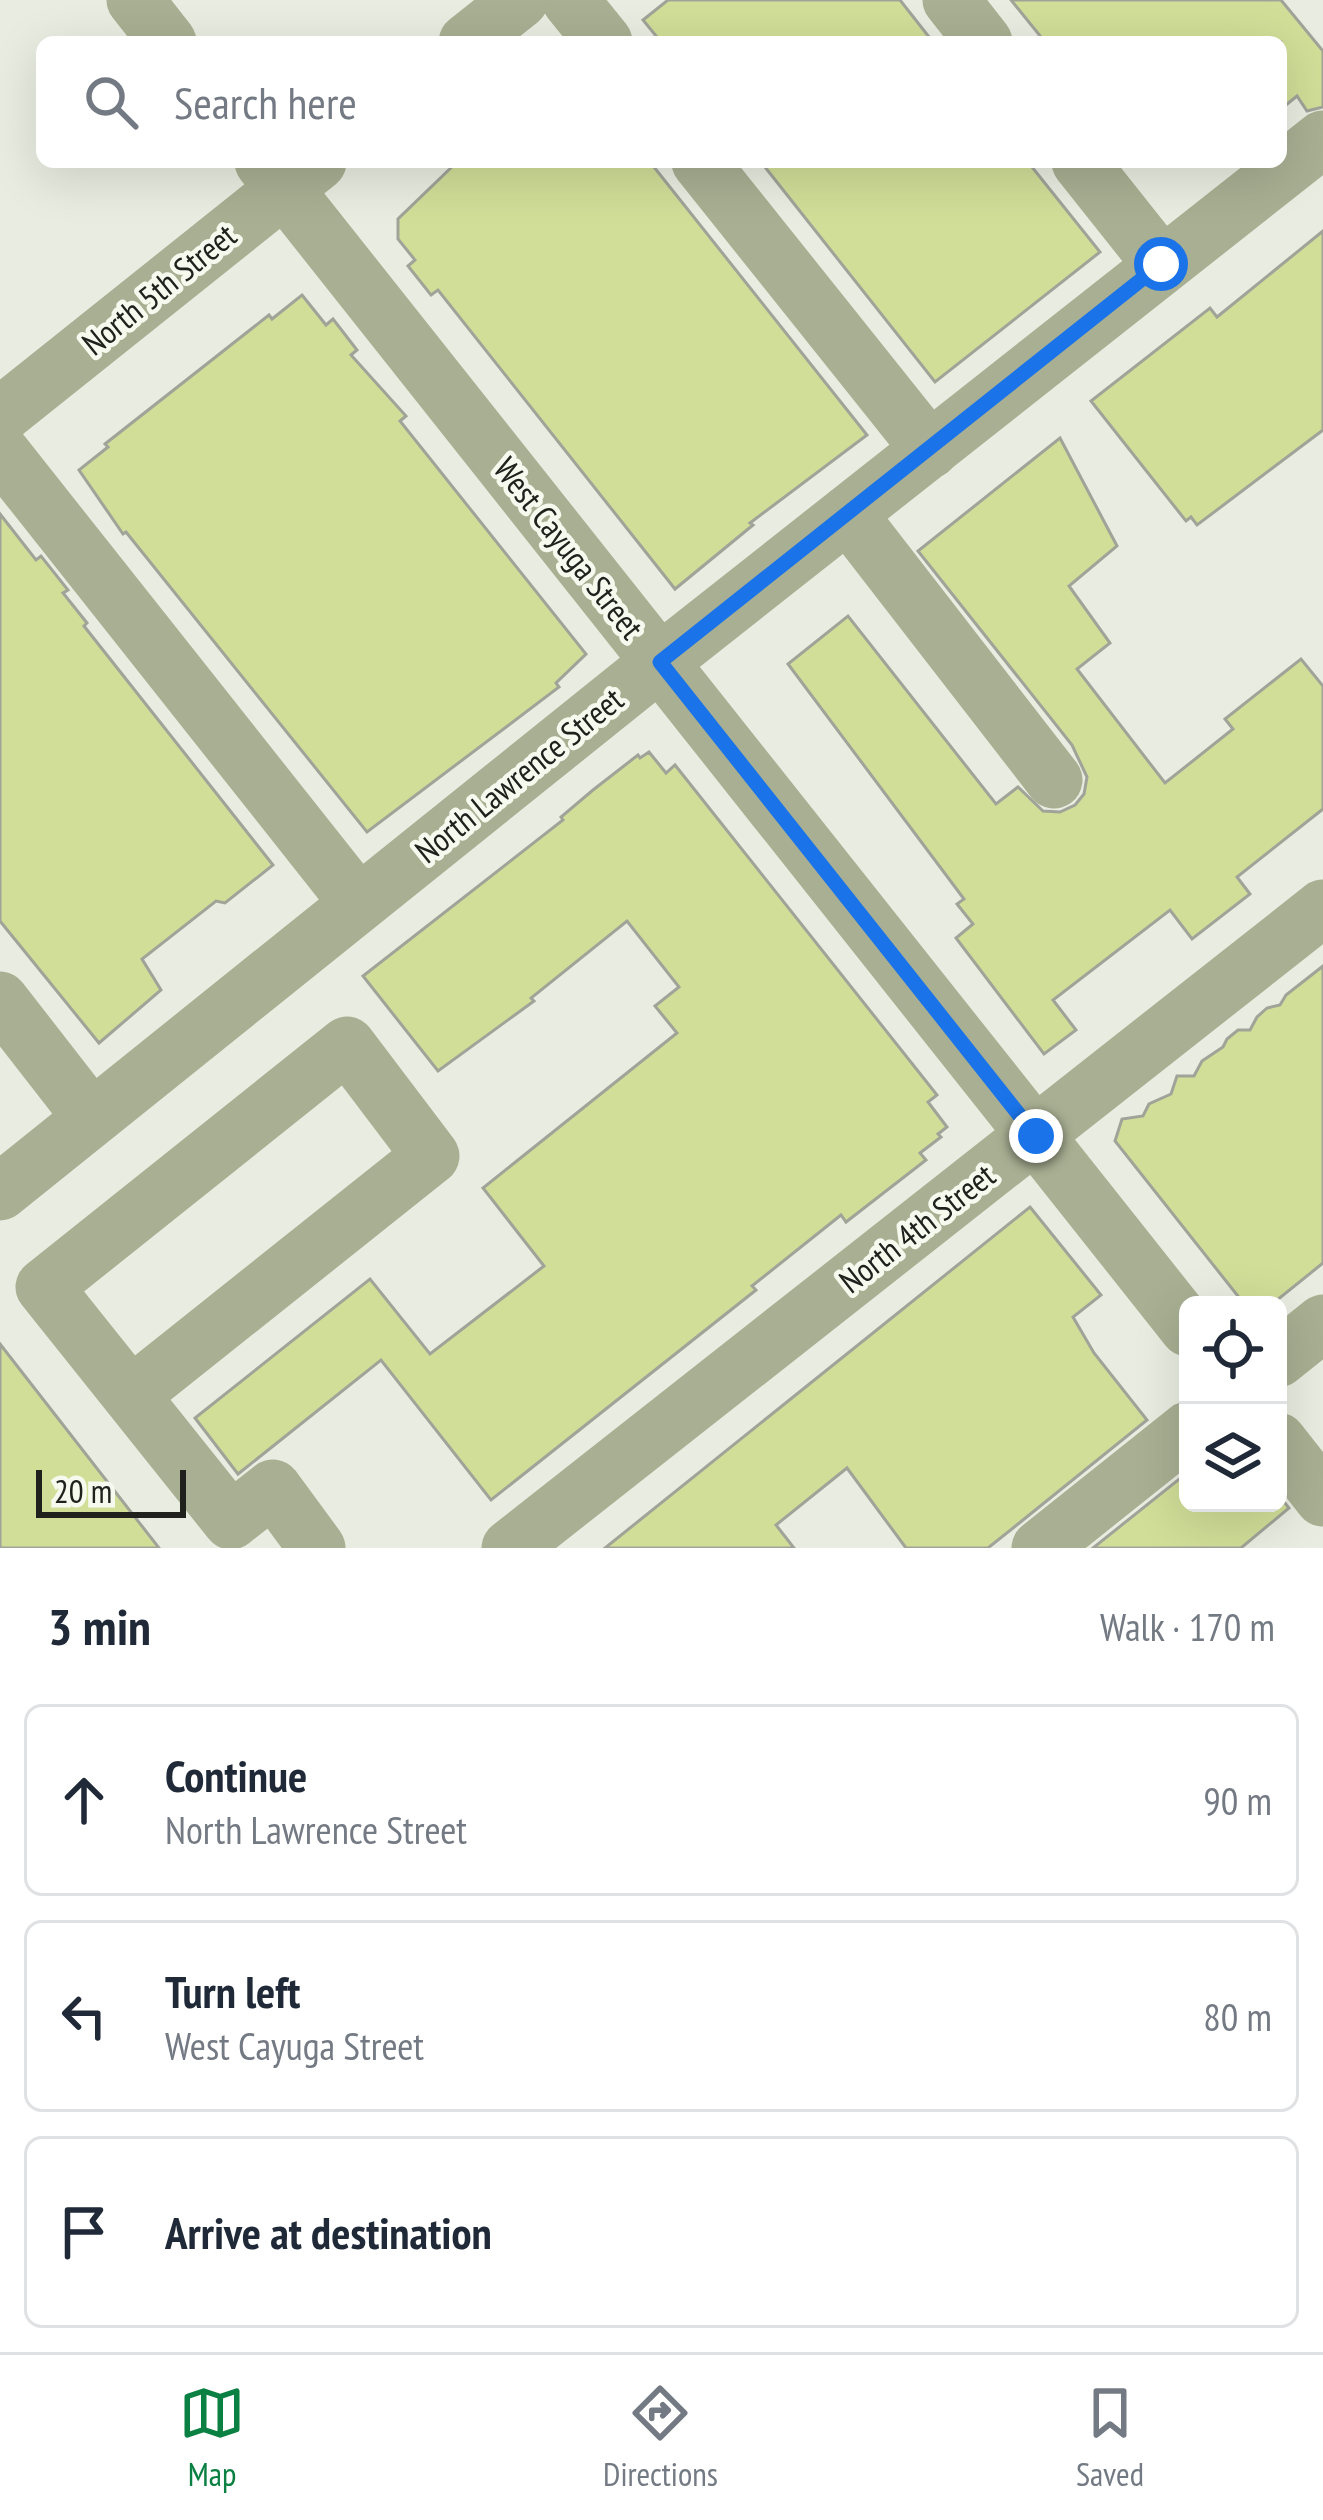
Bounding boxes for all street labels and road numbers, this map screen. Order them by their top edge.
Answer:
street label: North 5th Street [73,213,245,364]
street label: West Cayuga Street [485,448,654,647]
street label: North Lawrence Street [406,677,632,872]
street label: North 4th Street [830,1153,1003,1302]

